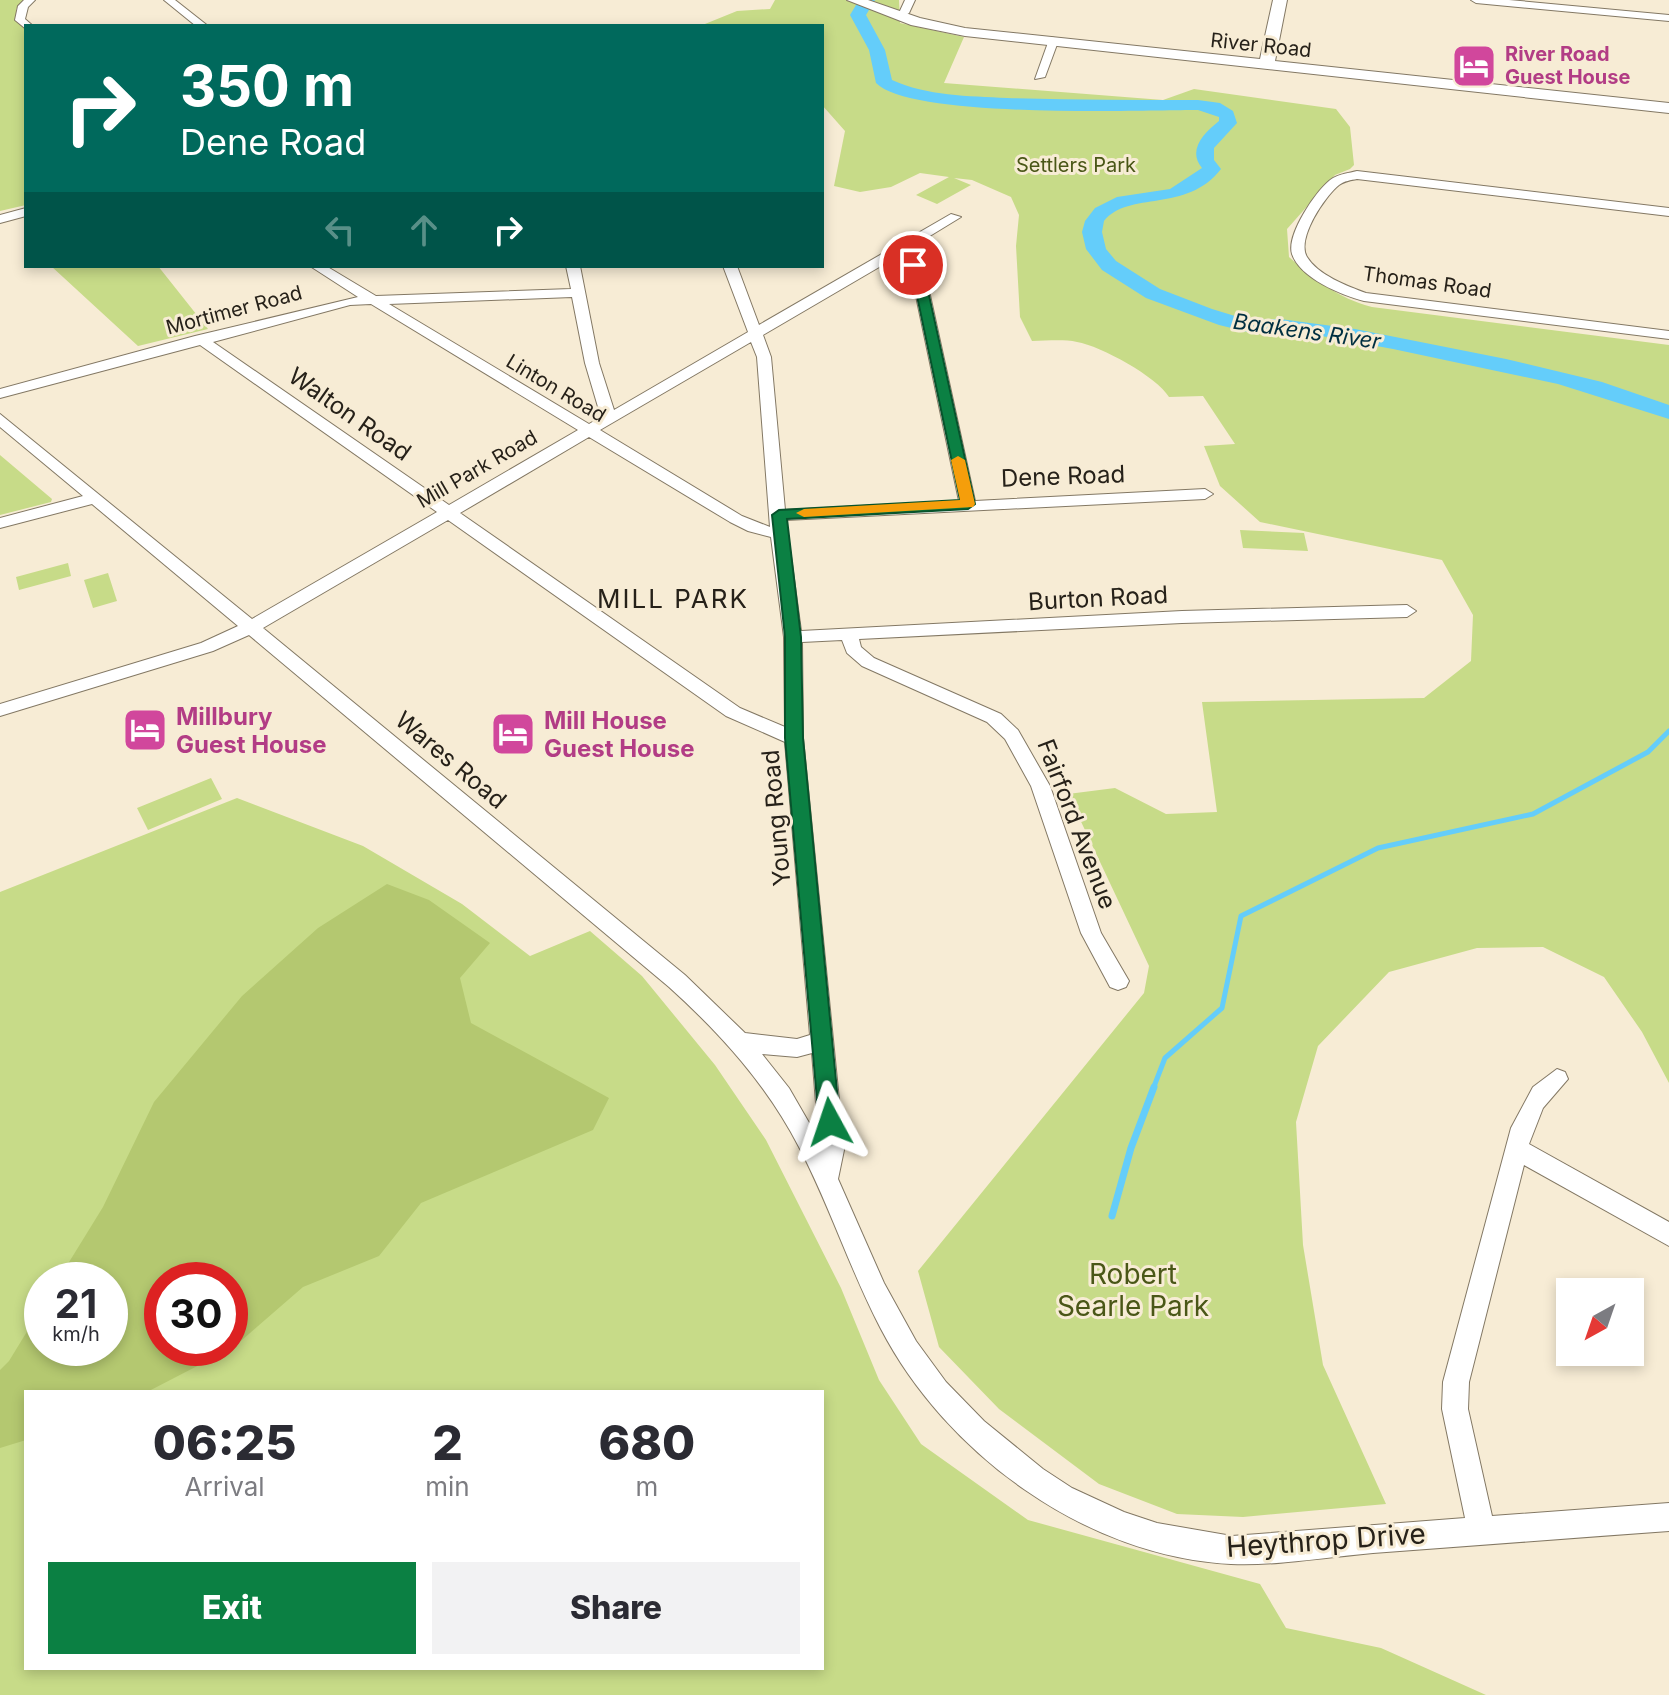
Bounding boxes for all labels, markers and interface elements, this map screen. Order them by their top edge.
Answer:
street label: River Road [1209,28,1313,62]
hotel icon: River Road Guest House [1450,42,1498,90]
place label: River Road Guest House [1505,42,1630,89]
text: 350 m [180,52,354,120]
icon: right [48,56,152,160]
text: Dene Road [180,120,366,164]
park label: Settlers Park [1016,153,1136,177]
icon: left [318,208,362,252]
icon: ahead [402,208,446,252]
icon: right [486,208,530,252]
pin [879,231,947,299]
icon: arrive [891,243,935,287]
street label: Thomas Road [1361,261,1493,303]
street label: Mortimer Road [163,280,305,340]
water label: Baakens River [1231,308,1383,354]
street label: Linton Road [502,349,610,427]
street label: Walton Road [283,361,417,467]
street label: Mill Park Road [413,425,541,513]
street label: Dene Road [1000,459,1126,493]
street label: Burton Road [1027,580,1169,616]
district label: MILL PARK [597,583,749,614]
place label: Millbury Guest House [176,702,327,759]
street label: Wares Road [390,705,512,815]
hotel icon: Millbury Guest House [121,706,169,754]
place label: Mill House Guest House [544,706,695,763]
hotel icon: Mill House Guest House [489,710,537,758]
street label: Fairford Avenue [1031,735,1123,913]
street label: Young Road [756,749,796,887]
position arrow [788,1080,872,1164]
park label: Robert Searle Park [1057,1257,1209,1323]
speed limit sign: 30 [144,1262,248,1366]
north arrow [1556,1278,1644,1366]
map controls [1556,1278,1644,1366]
text: 21 [55,1279,97,1328]
text: km/h [52,1322,100,1346]
text: 06:25 [153,1413,297,1472]
text: 2 [432,1413,463,1472]
text: 680 [598,1413,695,1472]
text: Arrival [185,1471,265,1502]
text: min [425,1471,470,1502]
text: m [635,1471,658,1502]
street label: Heythrop Drive [1225,1516,1427,1564]
button: Exit [48,1562,416,1654]
button: Share [432,1562,800,1654]

